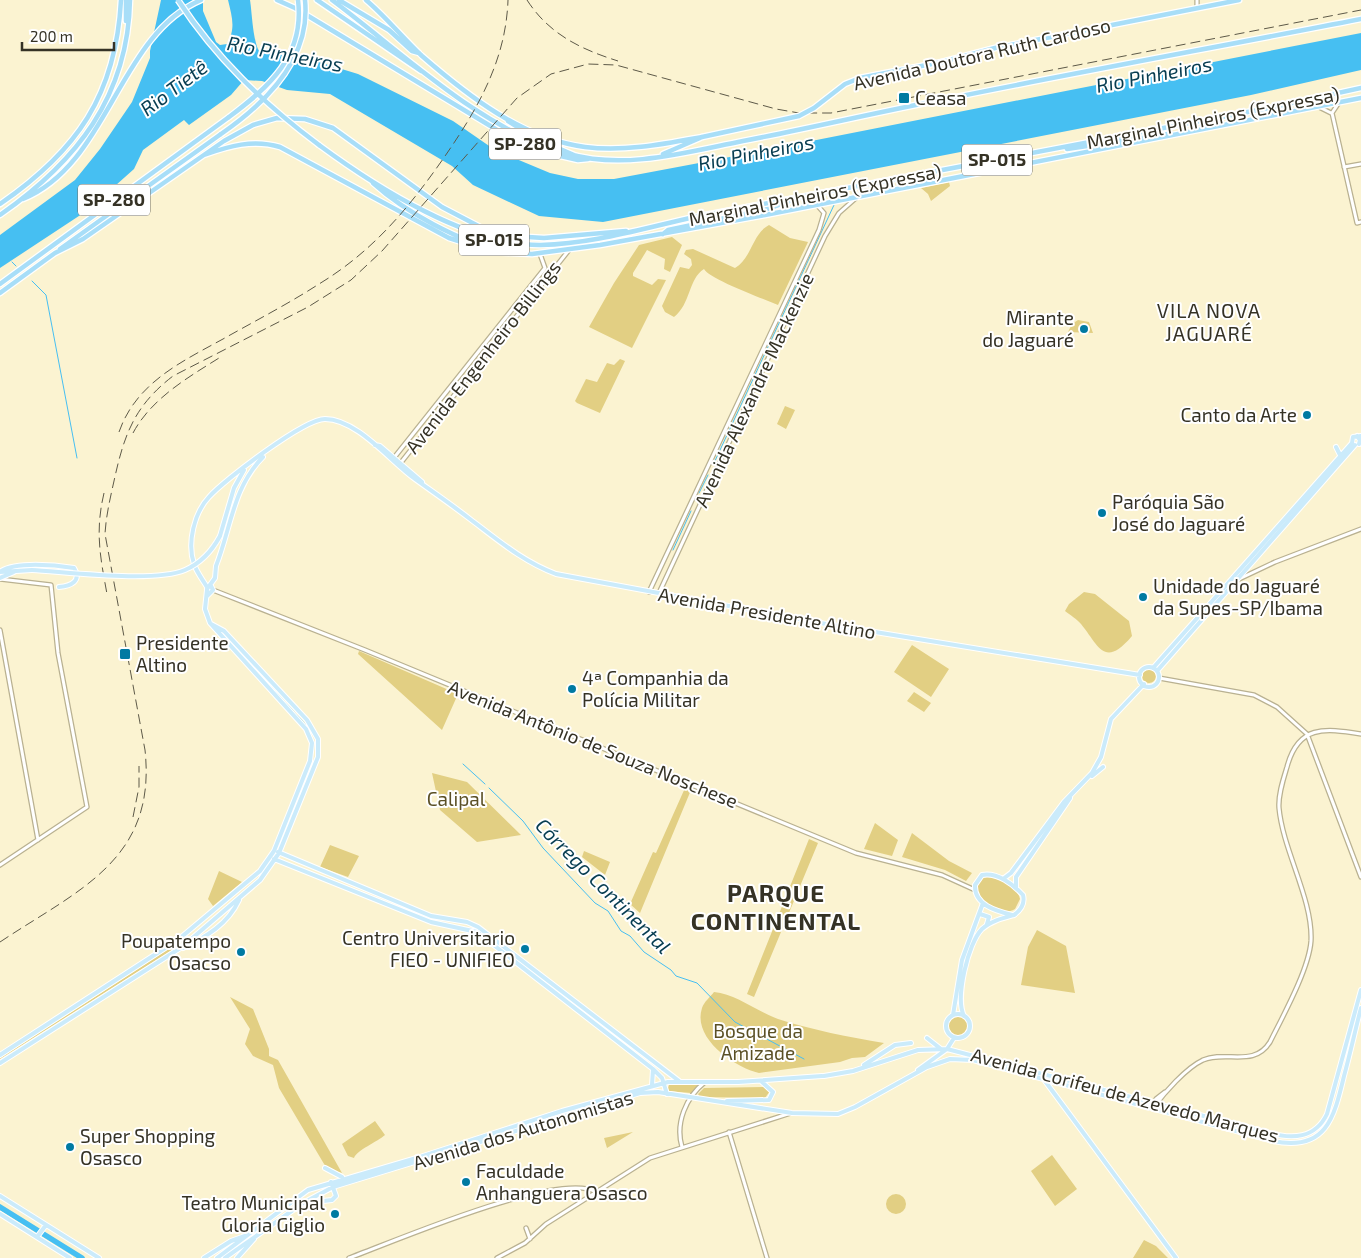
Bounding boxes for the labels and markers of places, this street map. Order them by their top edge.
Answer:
place label: Ceasa [915,86,967,109]
marker: Ceasa [897,91,911,105]
place label: Mirante do Jaguaré [982,306,1074,351]
marker: Mirante do Jaguaré [1078,323,1090,335]
place label: Canto da Arte [1180,403,1297,426]
marker: Canto da Arte [1301,409,1313,421]
place label: Paróquia São José do Jaguaré [1112,490,1245,535]
marker: Paróquia São José do Jaguaré [1096,507,1108,519]
place label: Unidade do Jaguaré da Supes-SP/Ibama [1153,574,1323,619]
marker: Unidade do Jaguaré da Supes-SP/Ibama [1137,591,1149,603]
place label: Presidente Altino [136,631,229,676]
marker: Presidente Altino [118,647,132,661]
place label: 4ª Companhia da Polícia Militar [582,666,729,711]
marker: 4ª Companhia da Polícia Militar [566,683,578,695]
place label: Centro Universitario FIEO - UNIFIEO [342,926,515,971]
place label: Poupatempo Osacso [121,929,231,974]
marker: Centro Universitario FIEO - UNIFIEO [519,943,531,955]
marker: Poupatempo Osacso [235,946,247,958]
place label: Super Shopping Osasco [80,1124,215,1169]
marker: Super Shopping Osasco [64,1141,76,1153]
place label: Faculdade Anhanguera Osasco [476,1159,648,1204]
marker: Faculdade Anhanguera Osasco [460,1176,472,1188]
place label: Teatro Municipal Gloria Giglio [181,1191,325,1236]
marker: Teatro Municipal Gloria Giglio [329,1208,341,1220]

